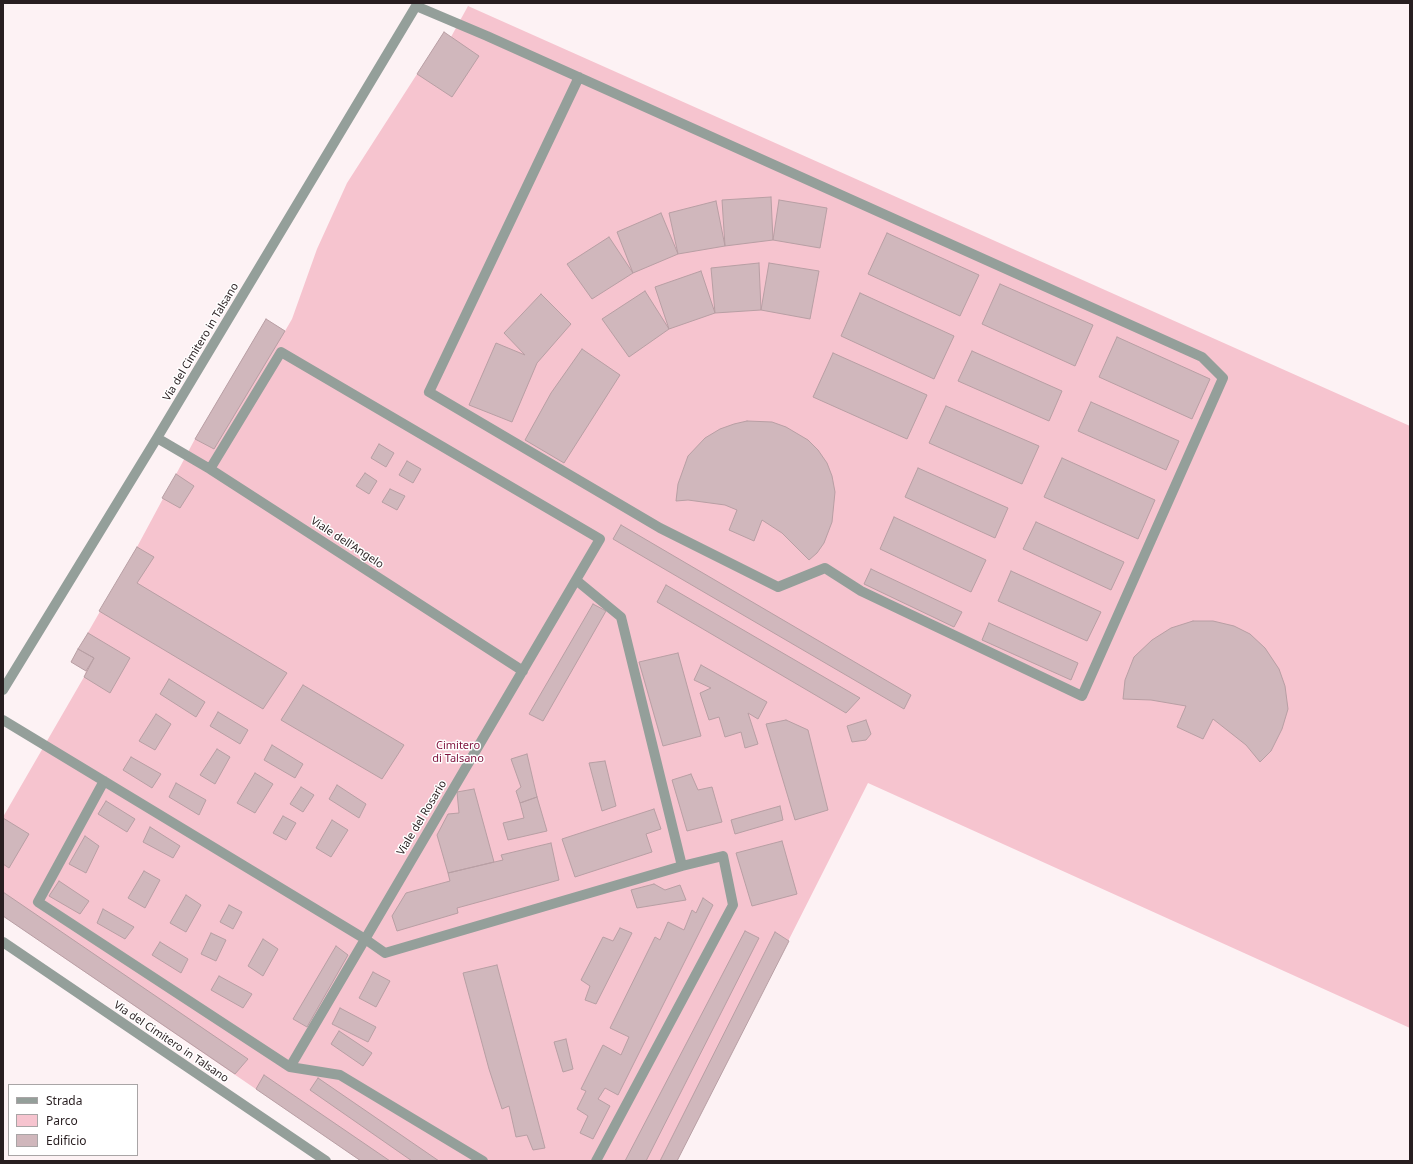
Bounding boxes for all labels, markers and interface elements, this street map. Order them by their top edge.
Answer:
street label: Via del Cimitero in Talsano [160,280,242,404]
street label: Viale dell'Angelo [308,515,386,571]
park label: Cimitero di Talsano [432,739,484,765]
street label: Viale del Rosario [394,778,450,858]
street label: Via del Cimitero in Talsano [111,999,231,1085]
legend [8,1084,138,1156]
text: Strada [46,1092,82,1109]
text: Parco [46,1112,78,1129]
text: Edificio [46,1132,87,1149]

